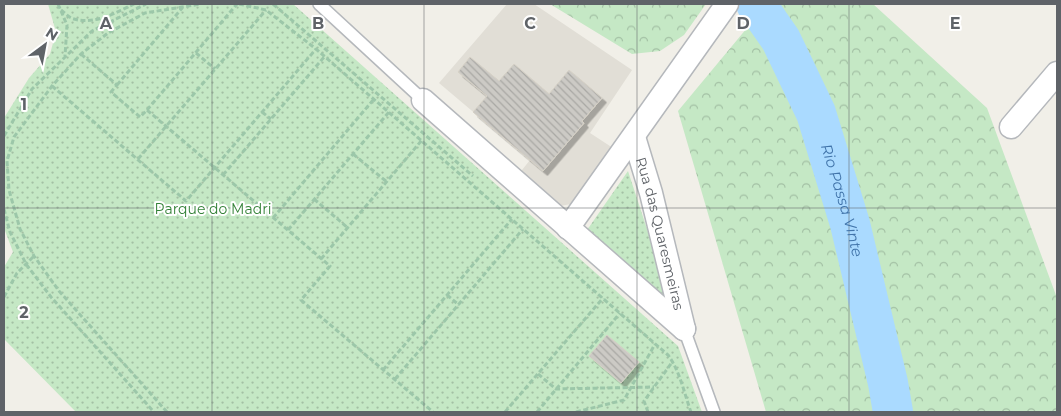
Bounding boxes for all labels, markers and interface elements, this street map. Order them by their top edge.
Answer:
text: A [99,14,113,33]
text: B [312,14,324,33]
text: C [524,14,536,33]
text: D [736,14,750,33]
text: E [950,14,960,33]
north arrow [20,20,70,70]
text: N [42,23,61,45]
text: 1 [21,95,27,114]
water label: Rio Passa Vinte [817,141,868,259]
street label: Rua das Quaresmeiras [632,155,688,312]
park label: Parque do Madri [155,200,271,218]
text: 2 [19,303,29,322]

